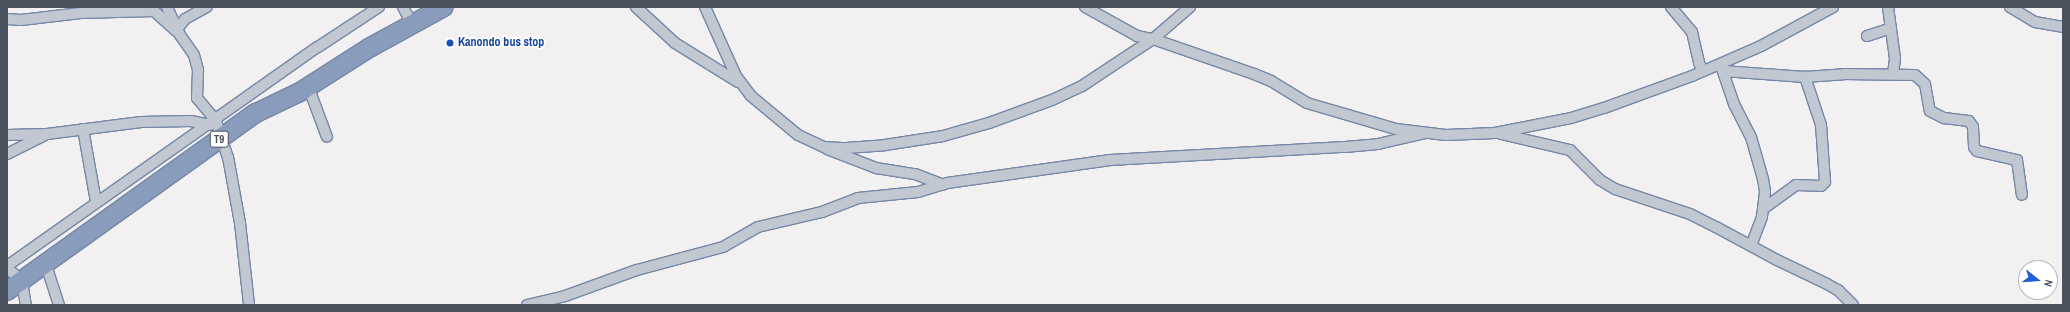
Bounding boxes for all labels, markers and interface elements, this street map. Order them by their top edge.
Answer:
place label: Kanondo bus stop [458,36,544,50]
marker: Kanondo bus stop [445,38,455,48]
road number: T9 [209,130,229,148]
north arrow [2018,260,2058,300]
text: N [2041,278,2056,288]

